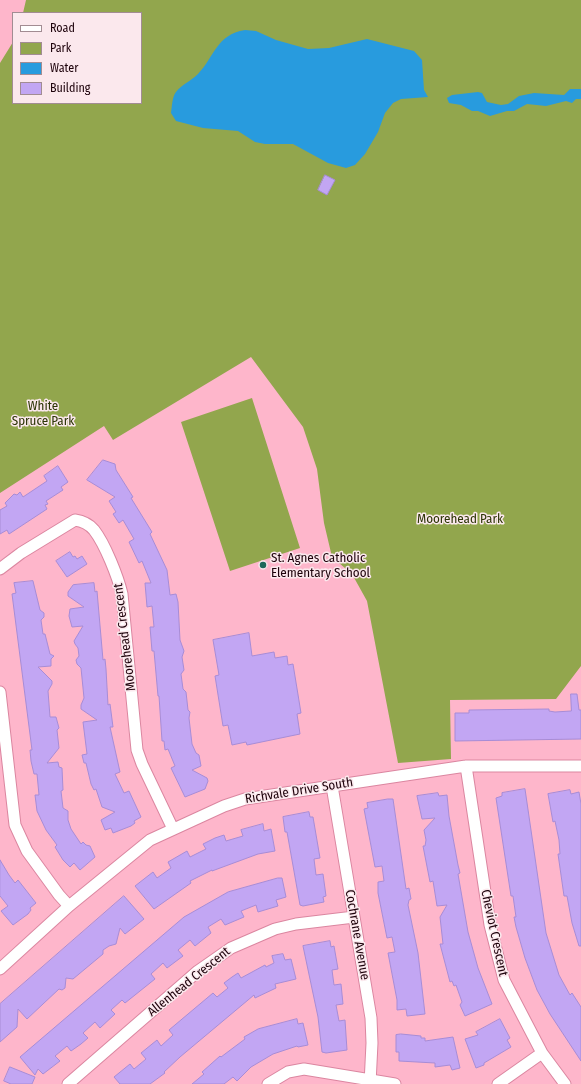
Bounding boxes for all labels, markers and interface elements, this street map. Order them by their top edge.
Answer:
legend [12,12,142,104]
text: Road [50,21,75,35]
text: Park [50,41,71,55]
text: Water [50,61,78,75]
text: Building [50,81,90,95]
park label: White Spruce Park [12,398,74,429]
park label: Moorehead Park [417,511,503,527]
place label: St. Agnes Catholic Elementary School [271,550,370,581]
marker: St. Agnes Catholic Elementary School [258,560,268,570]
street label: Moorehead Crescent [111,582,139,692]
street label: Richvale Drive South [244,775,354,807]
street label: Cheviot Crescent [477,888,511,978]
street label: Cochrane Avenue [341,889,373,981]
street label: Allenhead Crescent [145,944,233,1020]

